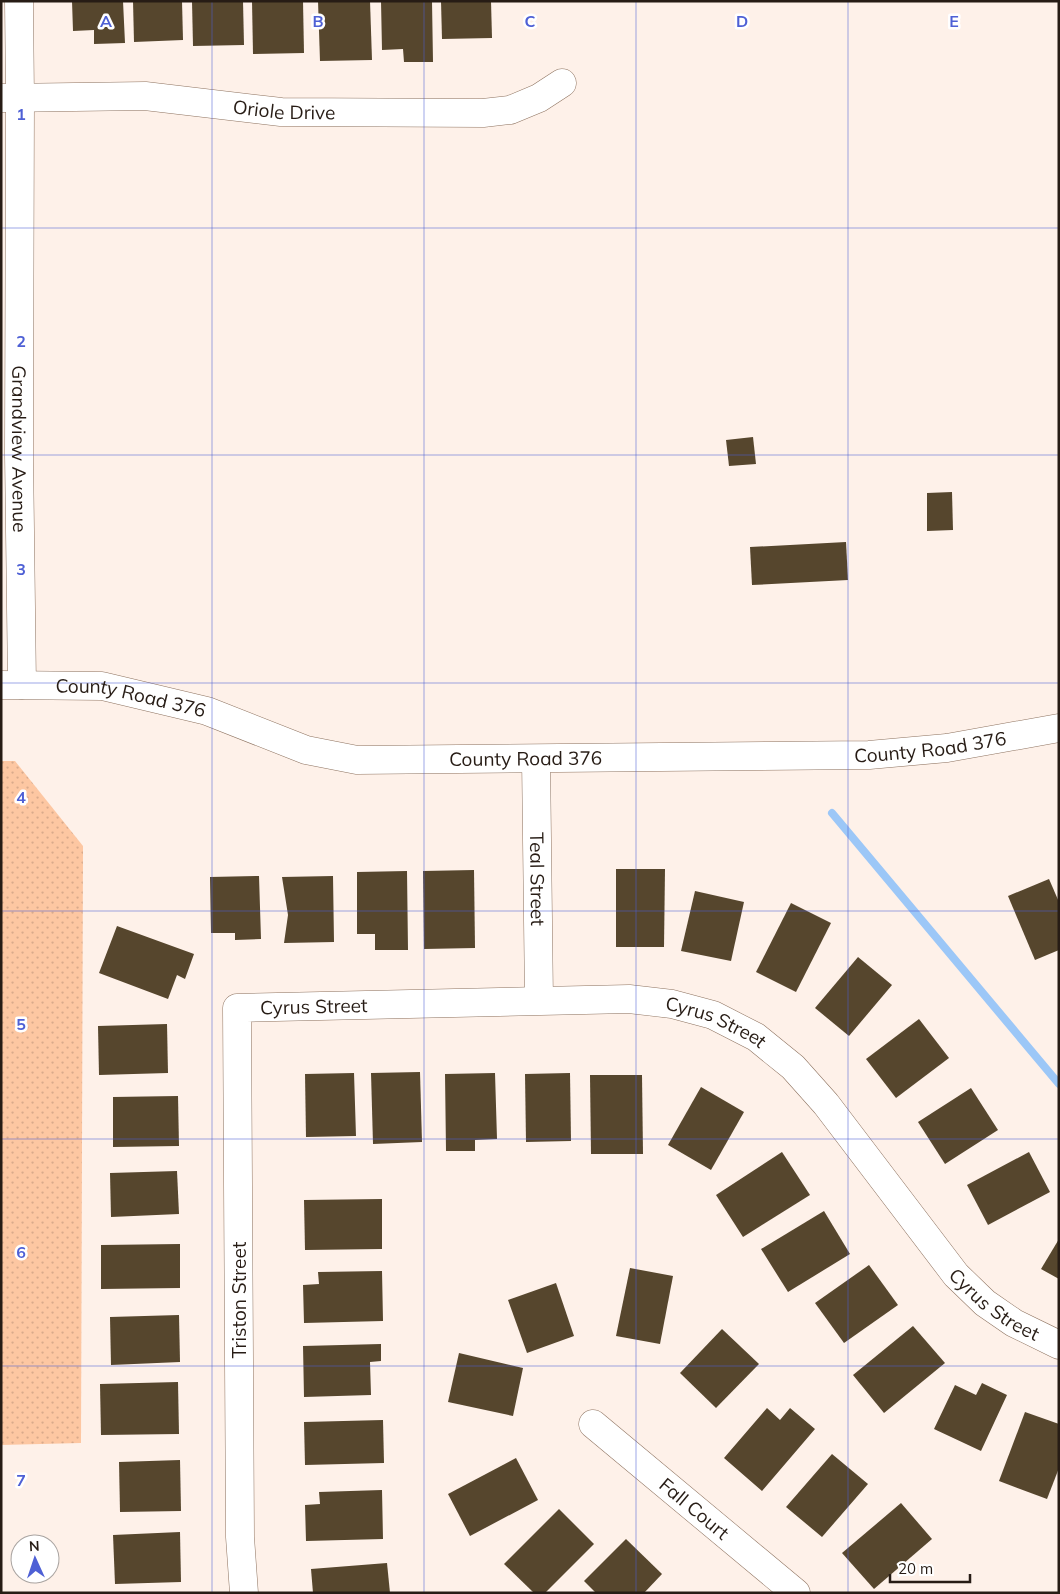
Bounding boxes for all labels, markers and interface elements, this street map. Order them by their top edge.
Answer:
text: A [100,11,112,31]
text: B [312,11,324,31]
text: C [525,11,536,31]
text: D [736,11,748,31]
text: E [949,11,959,31]
street label: Oriole Drive [232,94,335,124]
text: 1 [16,104,26,124]
text: 2 [16,331,26,351]
street label: Grandview Avenue [7,365,32,533]
text: 3 [16,559,26,579]
street label: County Road 376 [55,674,208,722]
street label: County Road 376 [854,726,1008,767]
street label: County Road 376 [449,746,602,771]
text: 4 [16,787,26,807]
street label: Teal Street [525,832,550,926]
street label: Cyrus Street [664,991,772,1053]
street label: Cyrus Street [260,993,368,1019]
text: 5 [16,1014,26,1034]
street label: Triston Street [227,1241,251,1358]
text: 6 [16,1242,26,1262]
street label: Cyrus Street [944,1263,1044,1346]
text: 7 [16,1470,26,1490]
street label: Fall Court [654,1472,735,1545]
north arrow [10,1534,60,1584]
text: N [29,1537,40,1555]
scale bar [890,1552,970,1584]
text: 20 m [898,1559,933,1578]

